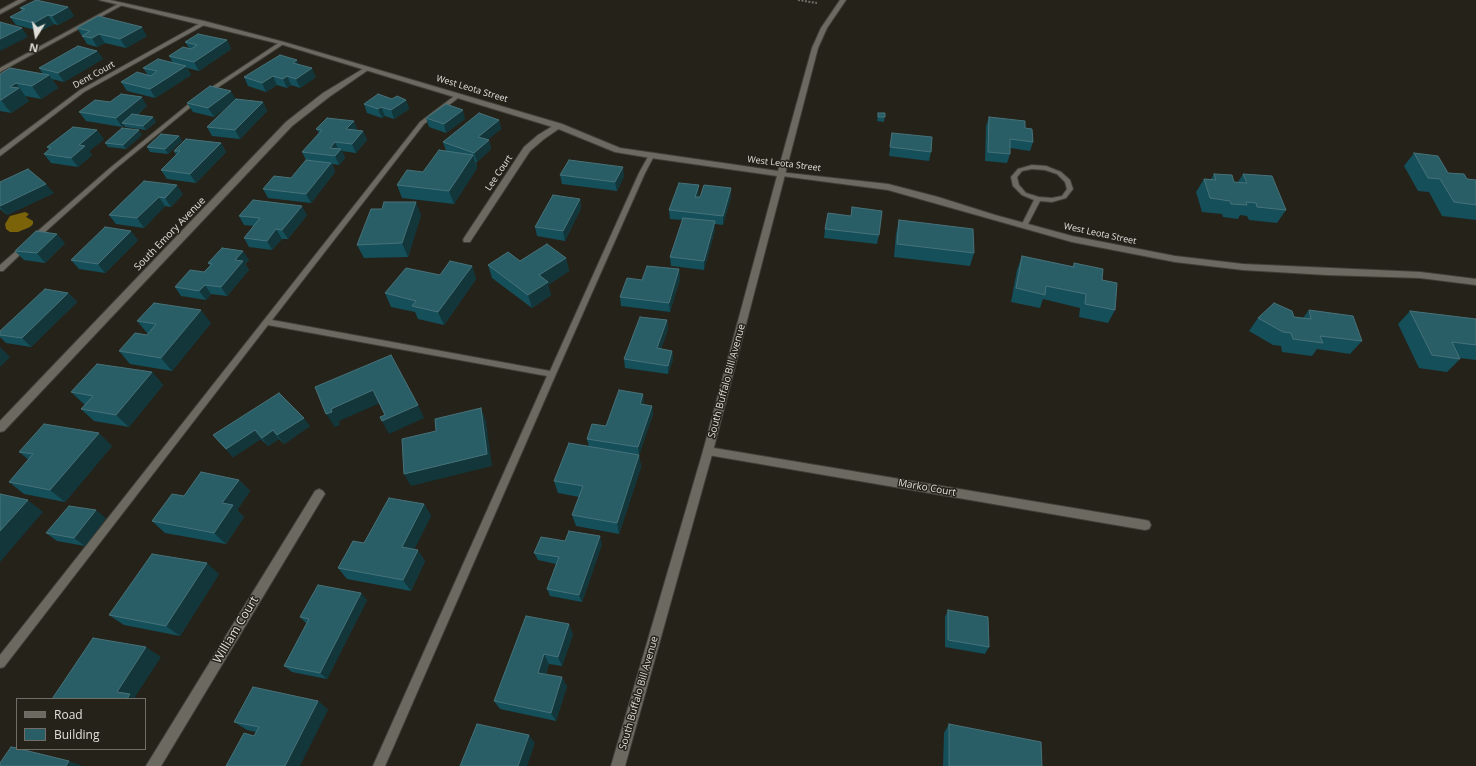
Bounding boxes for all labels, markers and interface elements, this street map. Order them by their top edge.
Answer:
north arrow [16,16,56,56]
text: N [28,40,39,56]
street label: Dent Court [71,59,117,91]
street label: West Leota Street [435,73,509,105]
street label: Lee Court [483,153,515,193]
street label: West Leota Street [747,154,821,174]
street label: South Emory Avenue [132,195,208,273]
street label: West Leota Street [1063,221,1137,247]
street label: South Buffalo Bill Avenue [706,323,748,439]
street label: Marko Court [897,477,957,499]
street label: William Court [210,594,262,666]
street label: South Buffalo Bill Avenue [617,635,661,751]
legend [16,698,146,750]
text: Road [54,706,83,723]
text: Building [54,726,99,743]

